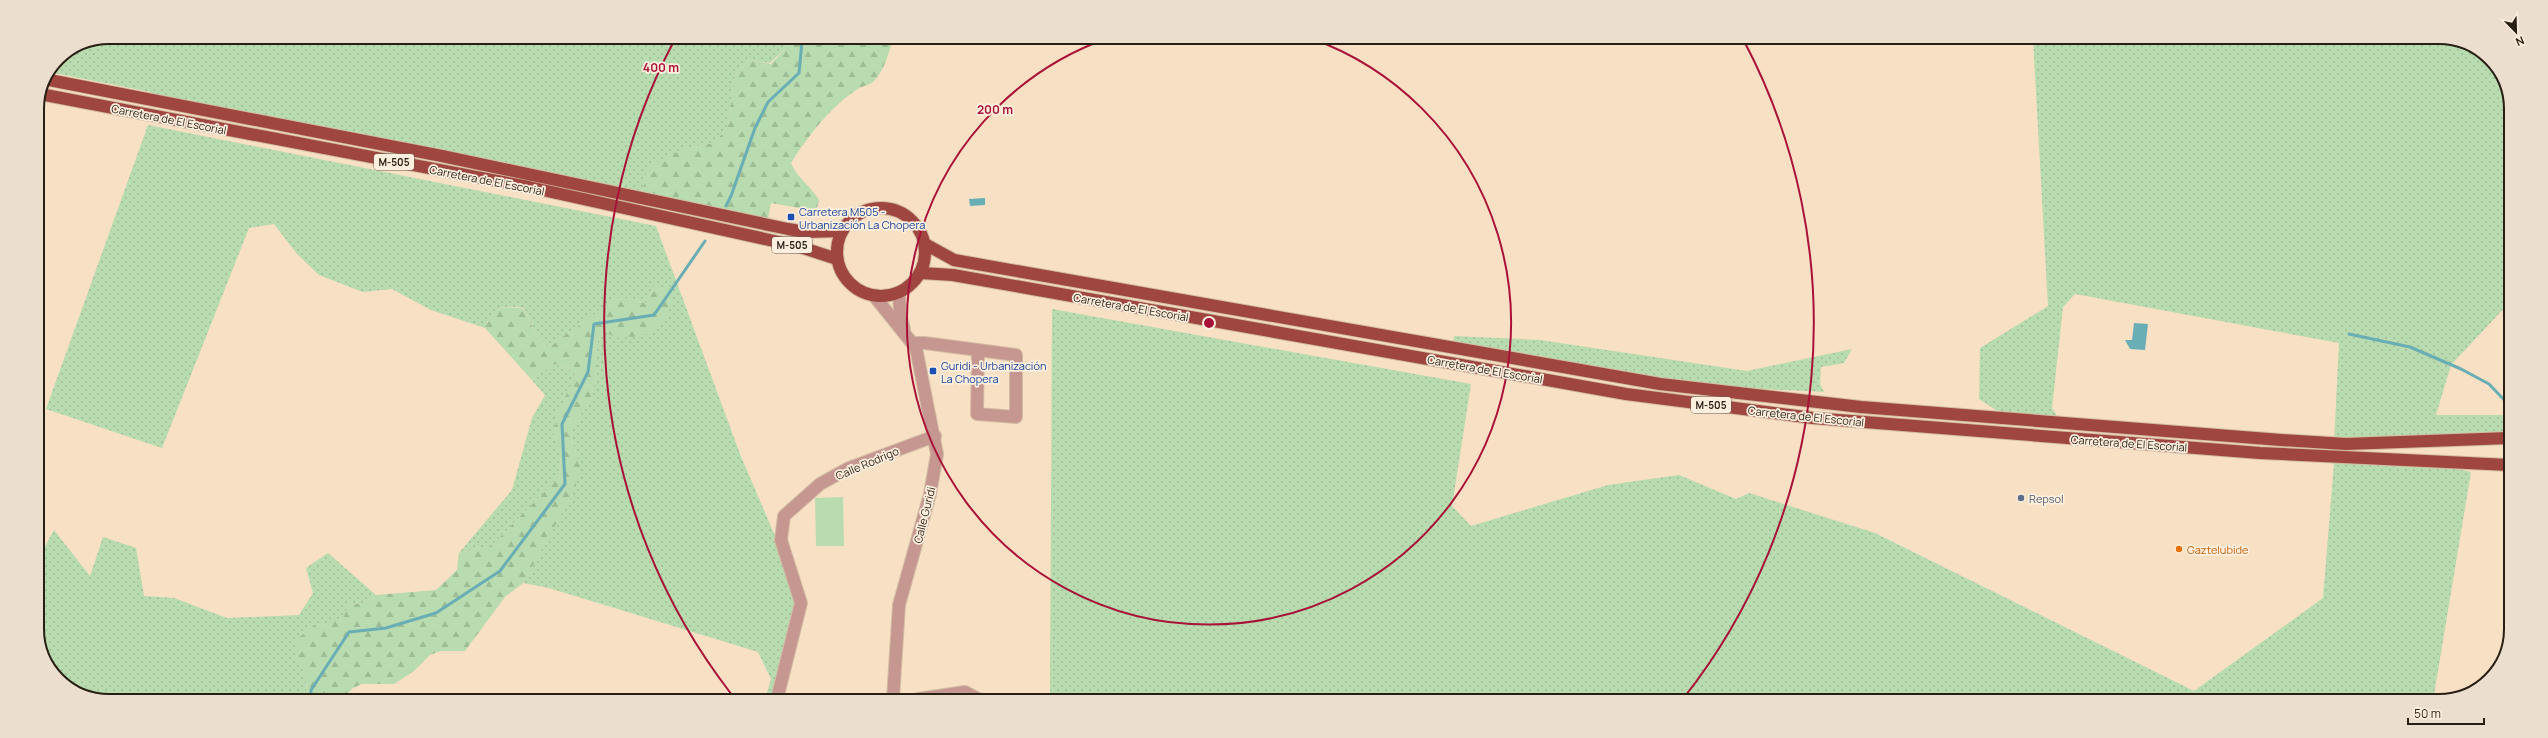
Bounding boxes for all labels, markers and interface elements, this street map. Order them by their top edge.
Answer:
north arrow [2496,12,2536,52]
text: N [2513,33,2527,50]
text: 400 m [643,59,679,76]
street label: Carretera de El Escorial [110,100,228,138]
text: 200 m [977,101,1013,118]
road number: M-505 [374,154,414,170]
street label: Carretera de El Escorial [428,161,546,199]
place label: Carretera M505 - Urbanización La Chopera [799,204,925,232]
marker: Carretera M505 - Urbanización La Chopera [786,212,796,222]
road number: M-505 [772,237,812,253]
street label: Carretera de El Escorial [1072,289,1190,325]
centre of rings [1202,316,1216,330]
street label: Carretera de El Escorial [1426,351,1544,387]
place label: Guridi - Urbanización La Chopera [941,358,1046,386]
marker: Guridi - Urbanización La Chopera [928,366,938,376]
road number: M-505 [1691,397,1731,413]
street label: Carretera de El Escorial [1747,402,1865,430]
street label: Carretera de El Escorial [2070,431,2188,455]
street label: Calle Rodrigo [833,443,901,483]
street label: Calle Guridi [910,485,938,545]
place label: Repsol [2029,491,2064,506]
marker: Repsol [2016,493,2026,503]
place label: Gaztelubide [2187,542,2249,557]
marker: Gaztelubide [2174,544,2184,554]
scale bar [2408,700,2484,726]
text: 50 m [2414,705,2441,722]

